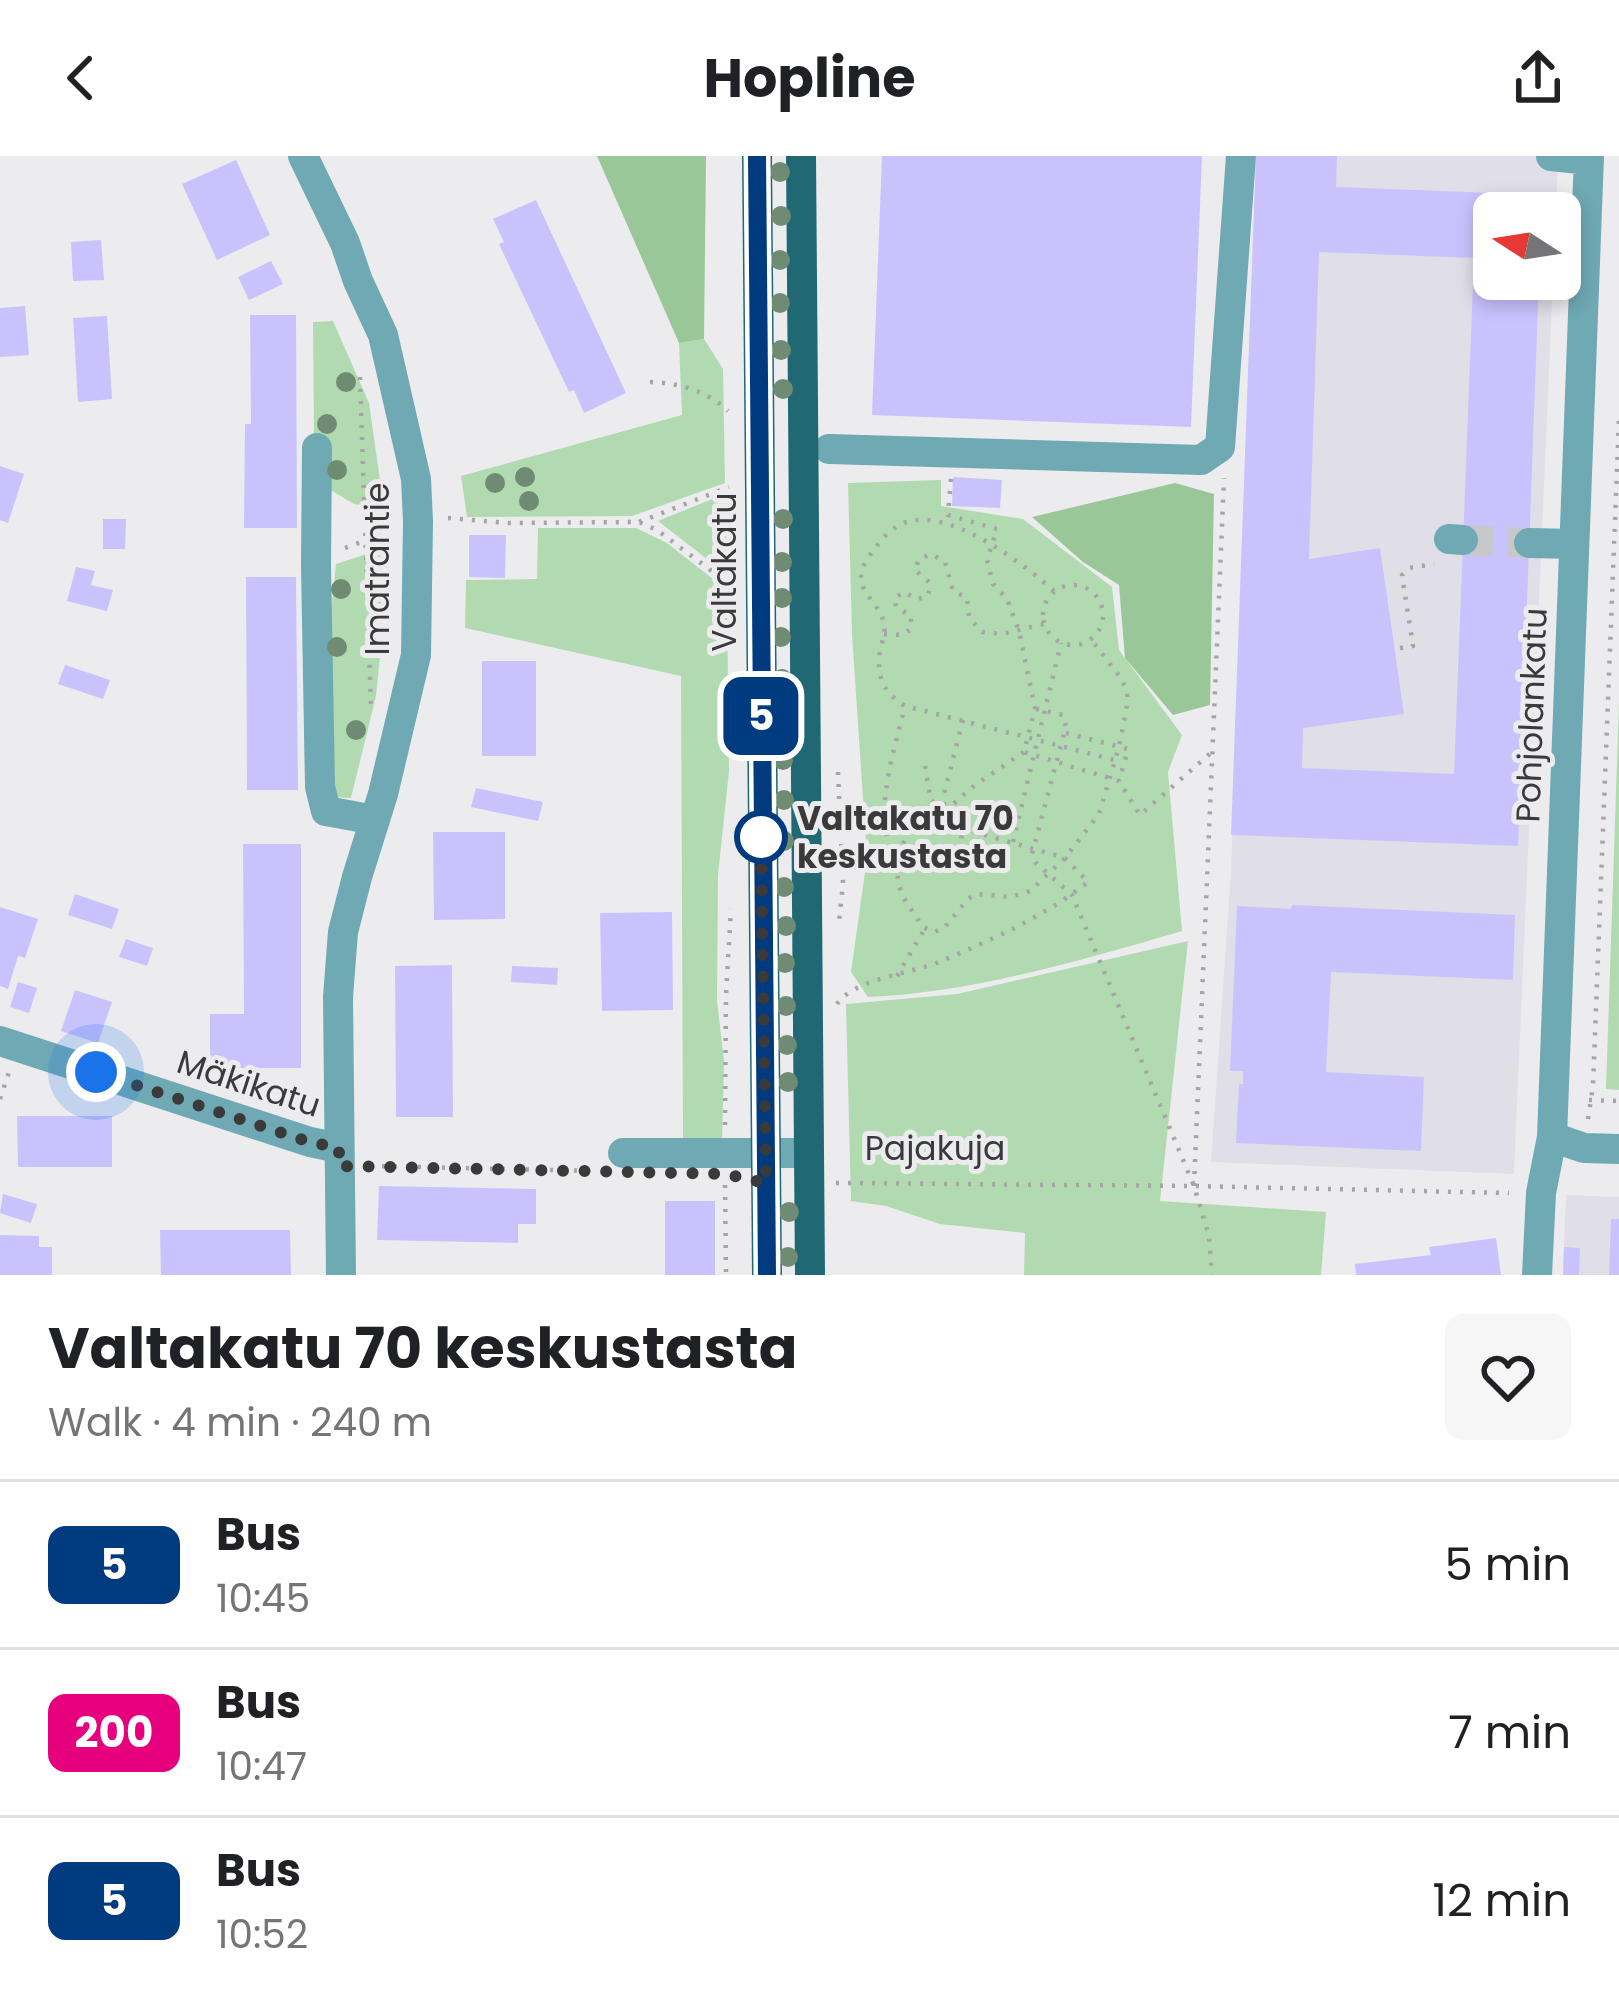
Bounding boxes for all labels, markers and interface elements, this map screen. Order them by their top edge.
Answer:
text: Hopline [703,40,916,116]
icon: back [48,45,114,111]
icon: share [1505,45,1571,111]
north arrow [1473,192,1581,300]
map controls [1473,192,1581,300]
street label: Imatrantie [354,483,401,655]
street label: Valtakatu [701,492,748,652]
street label: Pohjolankatu [1504,607,1559,823]
line badge: 5 [722,677,800,755]
text: 5 [747,686,775,745]
place label: Valtakatu 70 keskustasta [797,795,1014,880]
marker: Valtakatu 70 keskustasta [736,812,786,862]
street label: Mäkikatu [171,1038,327,1129]
your location [66,1042,126,1102]
street label: Pajakuja [865,1125,1005,1172]
text: Valtakatu 70 keskustasta [48,1308,797,1388]
button: heart [1445,1314,1571,1440]
text: Walk · 4 min · 240 m [48,1395,432,1450]
text: Bus [216,1503,301,1566]
text: 5 min [1445,1533,1571,1596]
text: 5 [100,1535,128,1594]
text: 10:45 [216,1571,310,1626]
text: Bus [216,1671,301,1734]
text: 7 min [1448,1701,1571,1764]
text: 200 [75,1703,153,1762]
text: 10:47 [216,1739,307,1794]
text: Bus [216,1839,301,1902]
text: 12 min [1432,1869,1571,1932]
text: 5 [100,1871,128,1930]
text: 10:52 [216,1907,308,1962]

